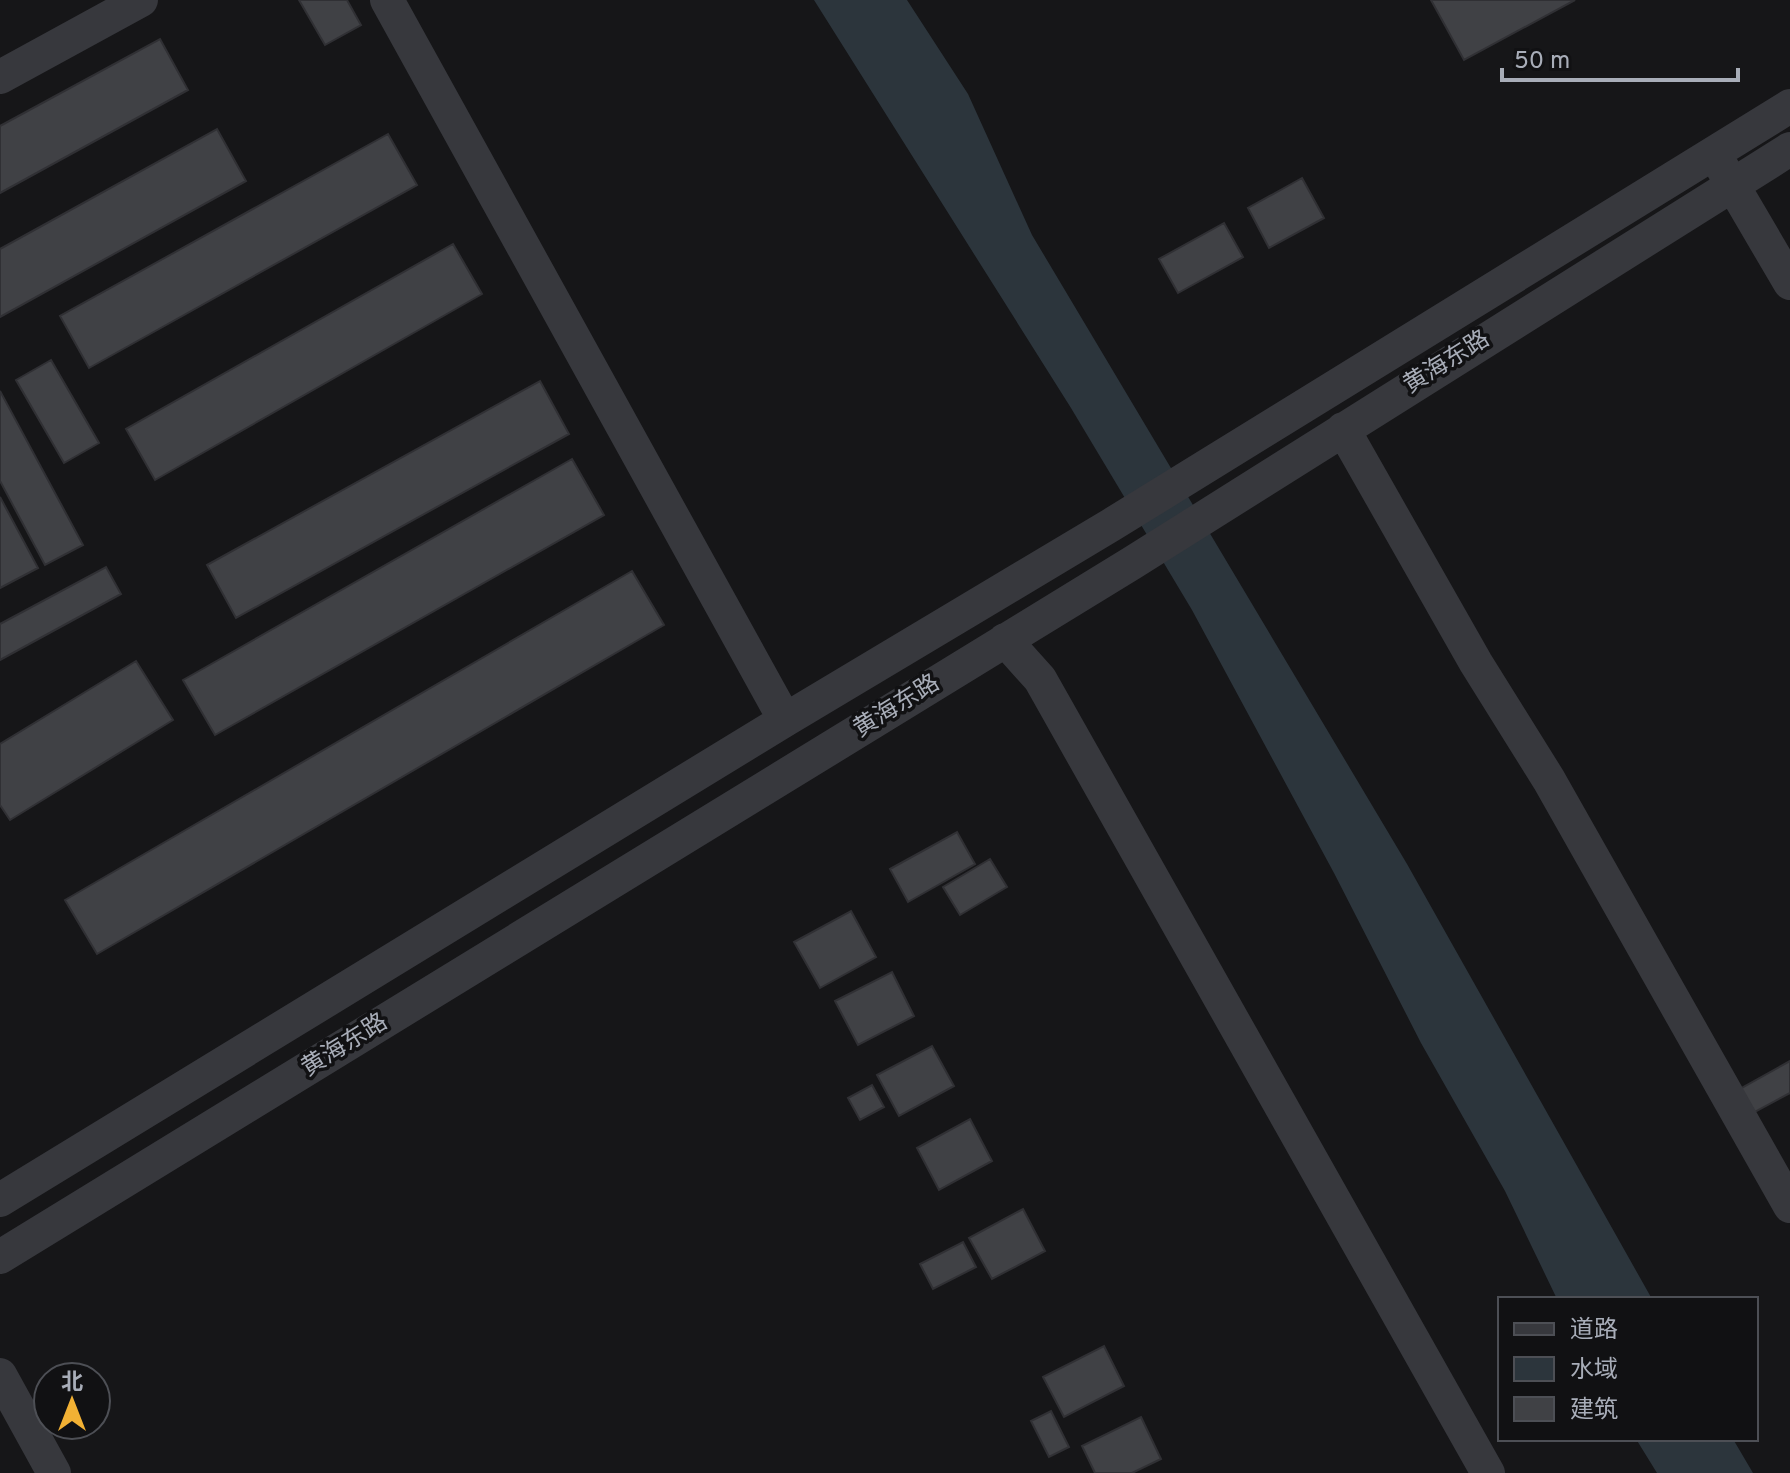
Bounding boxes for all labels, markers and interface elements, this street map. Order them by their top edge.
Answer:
scale bar [1502,32,1738,82]
text: 50 m [1514,47,1570,77]
street label: 黄海东路 [1398,325,1496,401]
street label: 黄海东路 [848,669,946,745]
street label: 黄海东路 [296,1008,394,1084]
legend [1498,1297,1758,1441]
text: 道路 [1570,1316,1618,1346]
text: 水域 [1570,1356,1618,1386]
north arrow [32,1361,112,1441]
text: 北 [61,1370,83,1397]
text: 建筑 [1570,1396,1618,1426]

